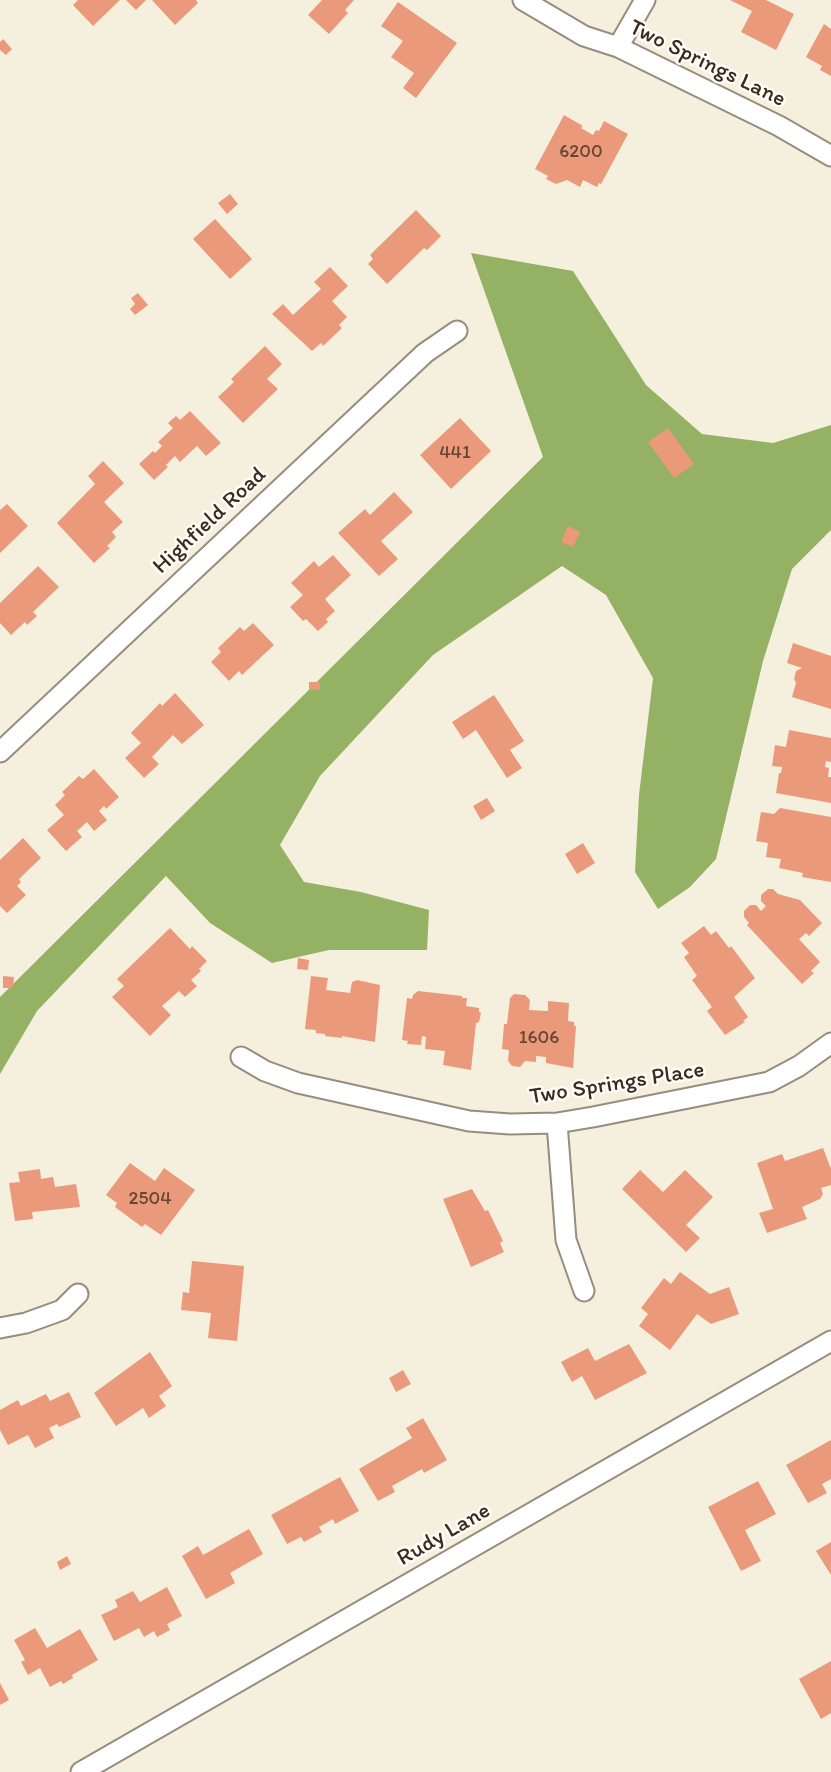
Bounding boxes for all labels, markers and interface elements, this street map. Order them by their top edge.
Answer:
street label: Two Springs Lane [624,14,790,114]
house number: 6200 [559,141,603,163]
house number: 441 [439,442,471,464]
street label: Highfield Road [148,462,272,580]
house number: 1606 [519,1027,559,1049]
street label: Two Springs Place [528,1057,706,1111]
house number: 2504 [128,1188,172,1210]
street label: Rudy Lane [393,1497,495,1573]

